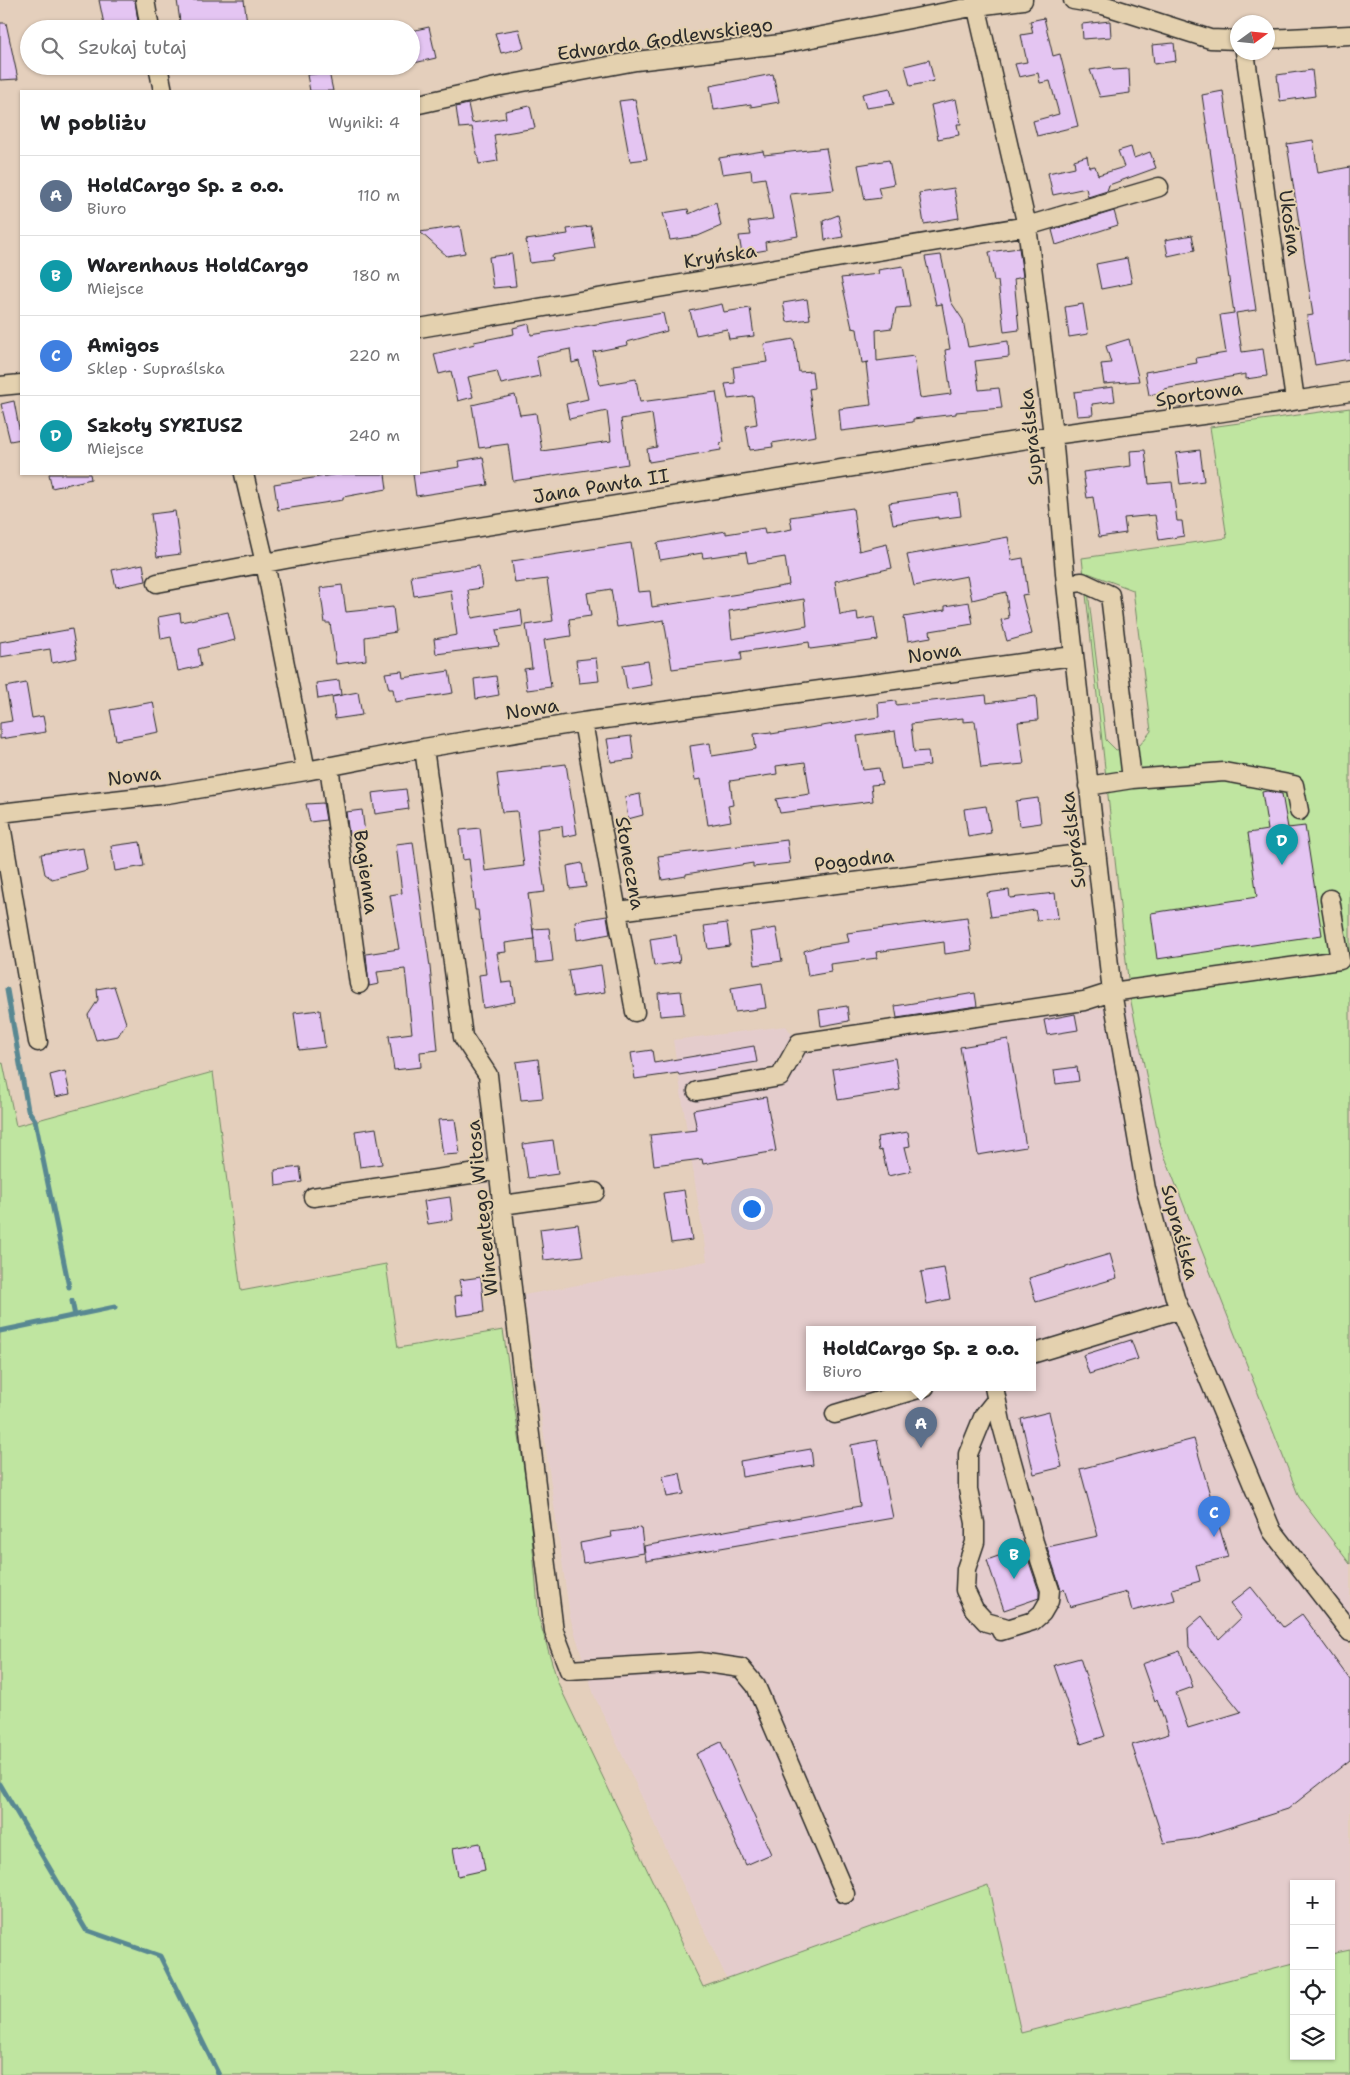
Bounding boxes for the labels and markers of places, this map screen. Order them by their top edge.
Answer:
pin: D [1266,824,1298,865]
pin: A [905,1407,937,1448]
pin: C [1198,1496,1230,1537]
pin: B [998,1538,1030,1579]

